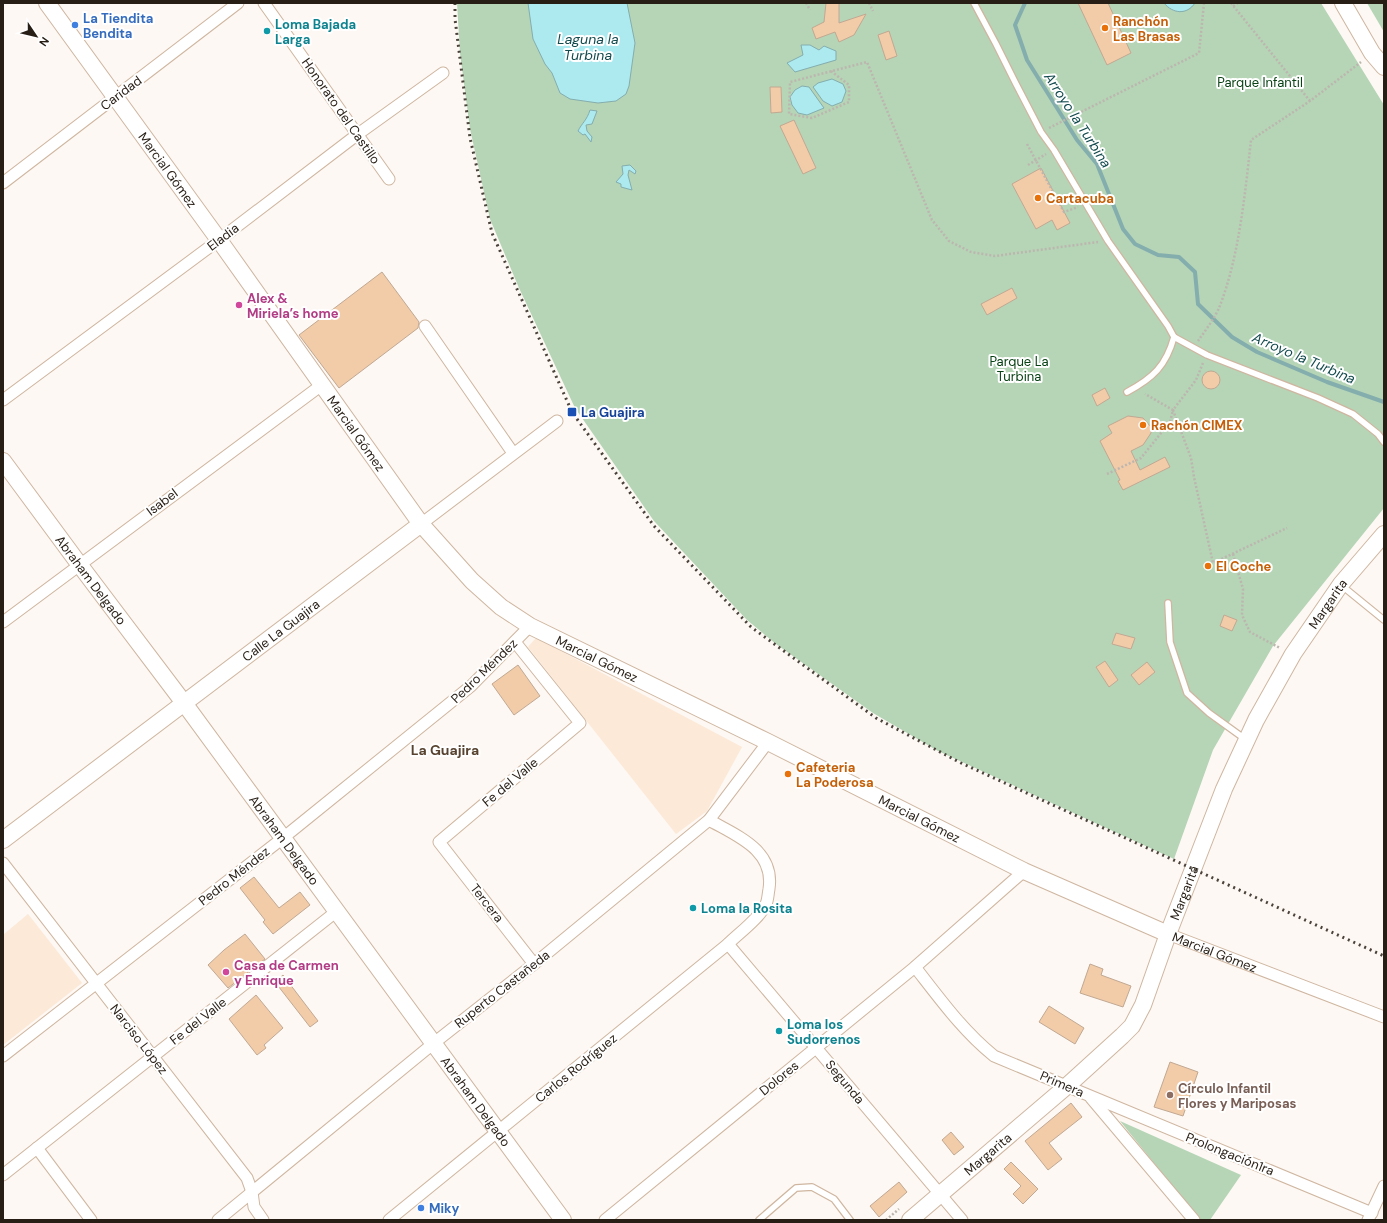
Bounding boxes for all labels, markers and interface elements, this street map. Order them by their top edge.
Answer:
place label: La Tiendita Bendita [83,10,153,42]
place label: Ranchón Las Brasas [1113,13,1181,45]
north arrow [16,16,56,56]
place label: Loma Bajada Larga [275,16,356,48]
marker: La Tiendita Bendita [70,20,80,30]
marker: Ranchón Las Brasas [1100,23,1110,33]
marker: Loma Bajada Larga [262,26,272,36]
water label: Laguna la Turbina [557,30,619,64]
text: N [36,34,52,49]
street label: Honorato del Castillo [298,55,384,168]
water label: Arroyo la Turbina [1040,68,1116,171]
street label: Caridad [97,72,145,114]
park label: Parque Infantil [1217,74,1303,91]
street label: Marcial Gómez [135,129,201,211]
place label: Cartacuba [1046,190,1114,207]
marker: Cartacuba [1033,193,1043,203]
street label: Eladia [204,219,242,255]
place label: Alex & Miriela’s home [247,290,339,322]
marker: Alex & Miriela’s home [234,300,244,310]
water label: Arroyo la Turbina [1249,328,1358,388]
park label: Parque La Turbina [989,353,1049,385]
street label: Marcial Gómez [324,392,389,475]
place label: La Guajira [581,404,645,421]
marker: La Guajira [566,406,578,418]
place label: Rachón CIMEX [1151,417,1243,434]
marker: Rachón CIMEX [1138,420,1148,430]
street label: Isabel [143,485,181,519]
street label: Abraham Delgado [52,532,130,628]
place label: El Coche [1216,558,1272,575]
marker: El Coche [1203,561,1213,571]
street label: Margarita [1304,575,1350,632]
street label: Calle La Guajira [238,595,323,665]
street label: Marcial Gómez [553,631,641,686]
street label: Pedro Méndez [447,635,521,707]
district label: La Guajira [411,741,479,759]
street label: Fe del Valle [479,754,541,810]
place label: Cafeteria La Poderosa [796,759,874,791]
marker: Cafeteria La Poderosa [783,769,793,779]
street label: Abraham Delgado [246,791,323,889]
street label: Marcial Gómez [876,791,963,846]
street label: Pedro Méndez [195,843,273,909]
street label: Margarita [1166,863,1202,923]
street label: Tercera [467,880,507,926]
place label: Loma la Rosita [701,900,792,917]
marker: Loma la Rosita [688,903,698,913]
street label: Marcial Gómez [1170,928,1259,976]
street label: Ruperto Castañeda [451,946,553,1032]
place label: Casa de Carmen y Enrique [234,957,339,989]
marker: Casa de Carmen y Enrique [221,967,231,977]
street label: Fe del Valle [166,993,230,1049]
street label: Narciso López [106,1000,172,1078]
place label: Loma los Sudorrenos [787,1016,861,1048]
marker: Loma los Sudorrenos [774,1026,784,1036]
street label: Carlos Rodríguez [532,1030,621,1106]
street label: Abraham Delgado [437,1053,515,1150]
street label: Dolores [756,1057,802,1099]
street label: Segunda [822,1057,868,1107]
street label: Primera [1037,1067,1087,1101]
place label: Círculo Infantil Flores y Mariposas [1178,1080,1297,1112]
marker: Círculo Infantil Flores y Mariposas [1165,1090,1175,1100]
street label: Margarita [960,1129,1015,1179]
street label: Prolongación1ra [1183,1129,1277,1179]
place label: Miky [429,1200,460,1217]
marker: Miky [416,1203,426,1213]

